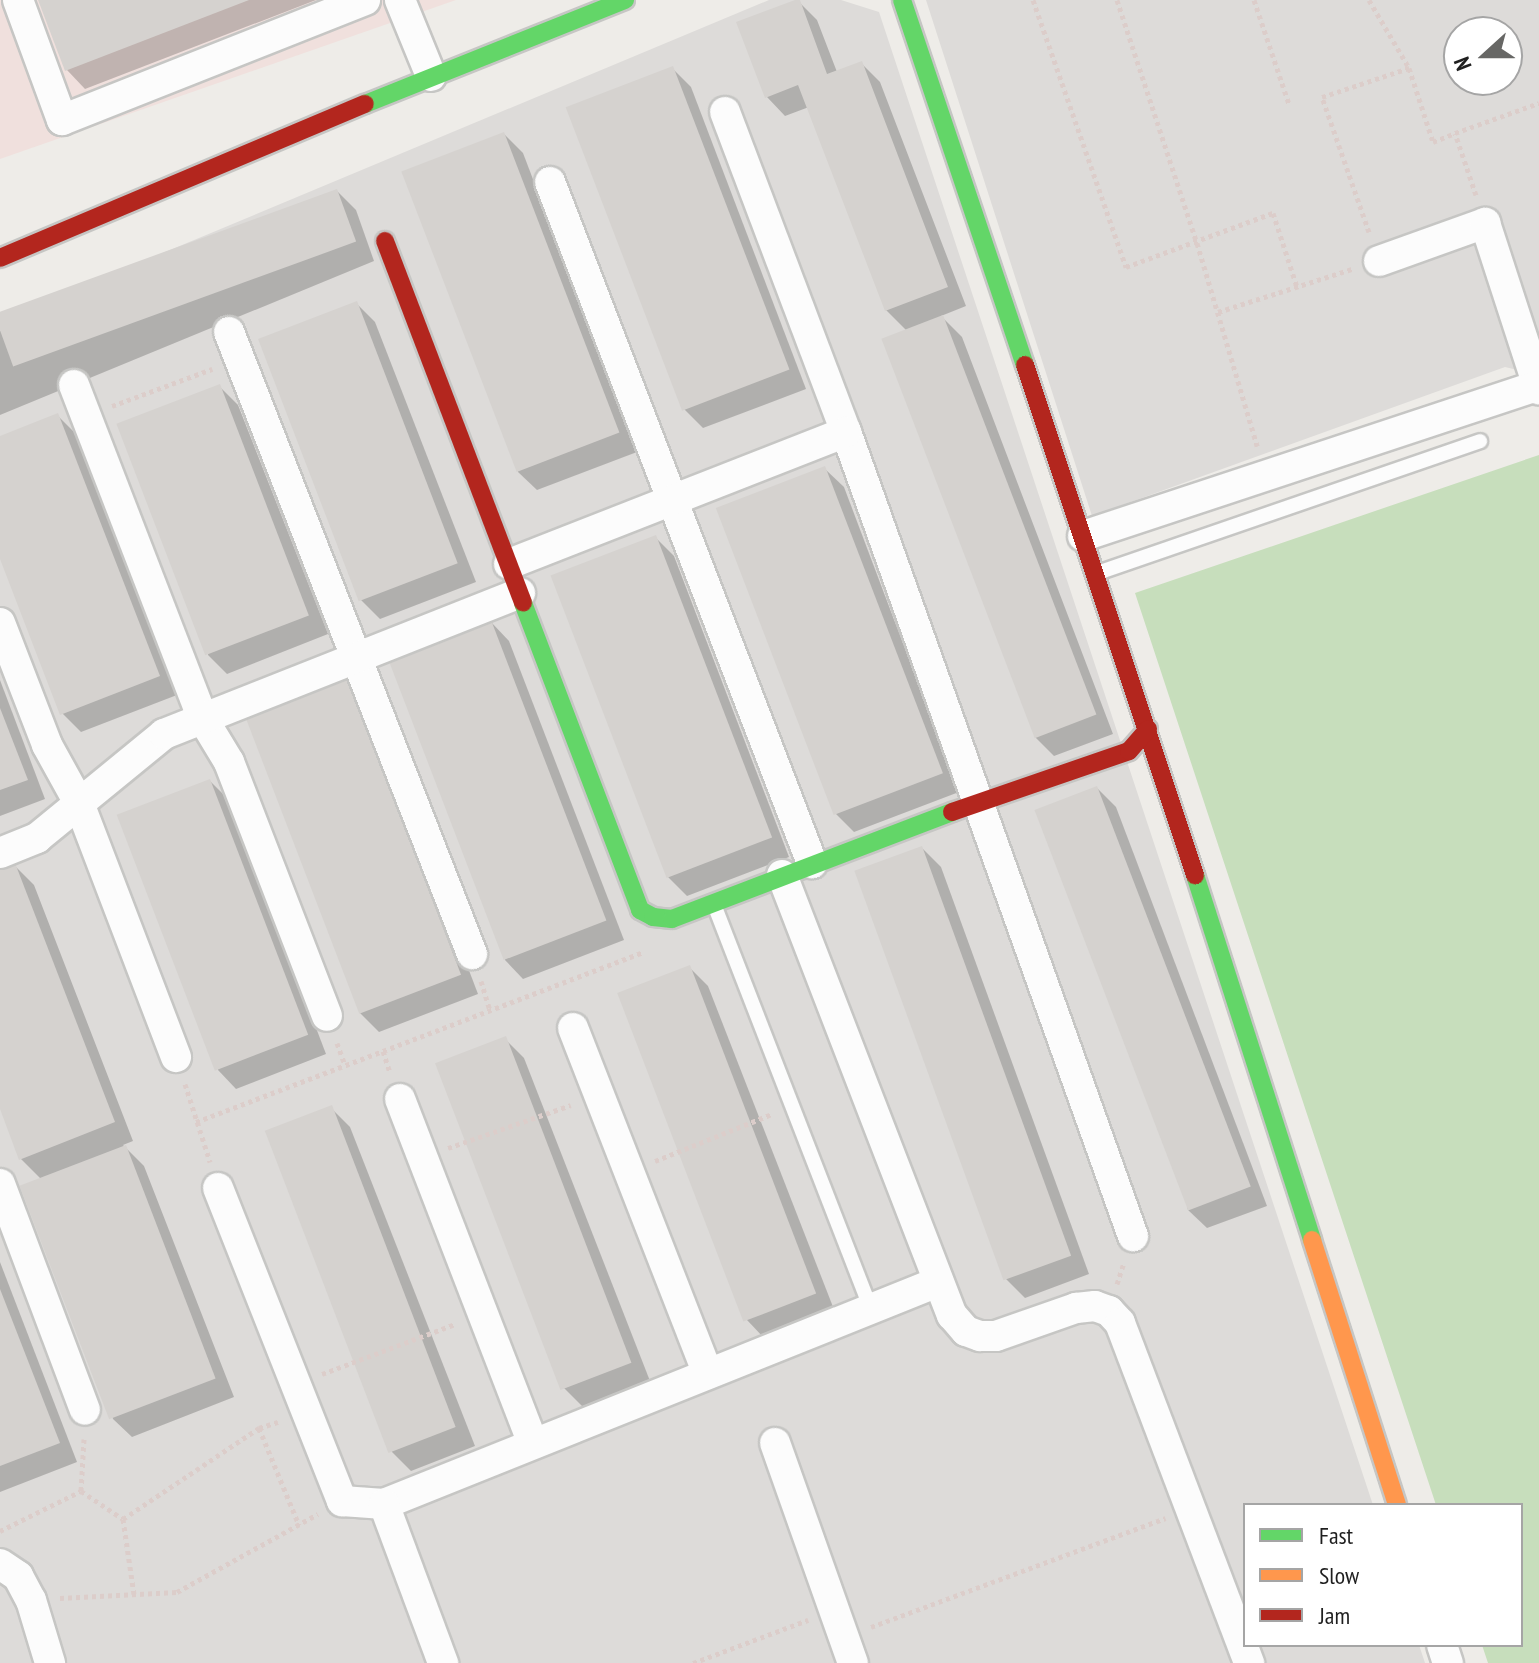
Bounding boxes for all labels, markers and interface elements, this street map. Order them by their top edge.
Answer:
north arrow [1443,16,1523,96]
text: N [1447,53,1478,74]
legend [1243,1503,1523,1647]
text: Fast [1319,1520,1353,1551]
text: Slow [1319,1560,1359,1591]
text: Jam [1319,1600,1350,1631]

